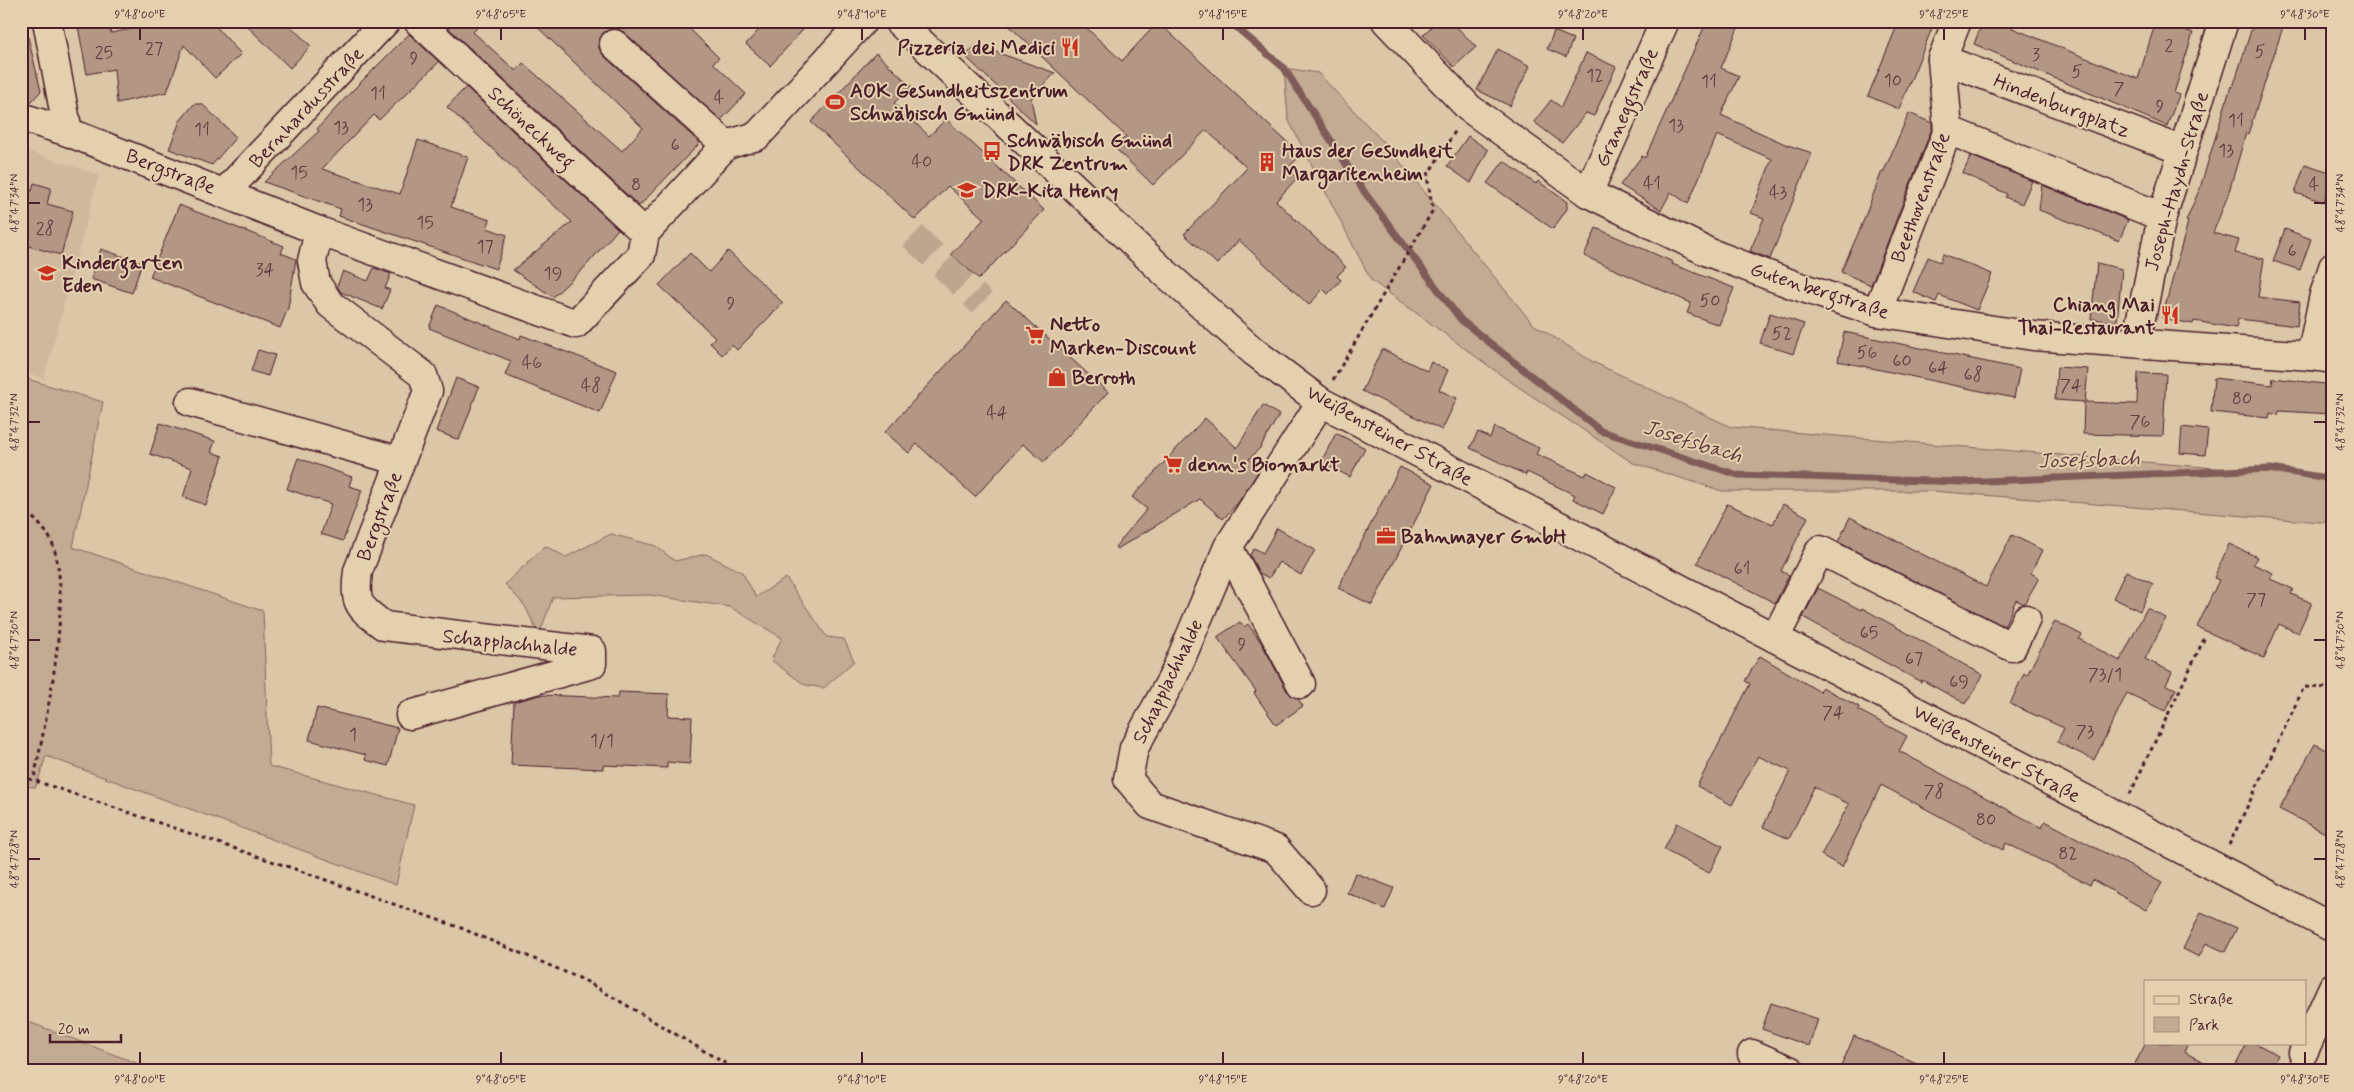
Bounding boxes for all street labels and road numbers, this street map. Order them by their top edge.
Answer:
street label: Bernhardusstraße [244,41,371,175]
street label: Graneggstraße [1589,44,1668,172]
street label: Hindenburgplatz [1989,68,2134,145]
street label: Schöneckweg [480,81,581,177]
street label: Joseph-Haydn-Straße [2139,88,2216,274]
street label: Beethovenstraße [1885,128,1958,267]
street label: Bergstraße [121,143,219,203]
street label: Gutenbergstraße [1746,256,1893,329]
street label: Weißensteiner Straße [1301,379,1477,493]
street label: Bergstraße [351,468,411,566]
street label: Schapplachhalde [1127,615,1210,748]
street label: Schapplachhalde [441,623,579,664]
street label: Weißensteiner Straße [1908,699,2085,810]

